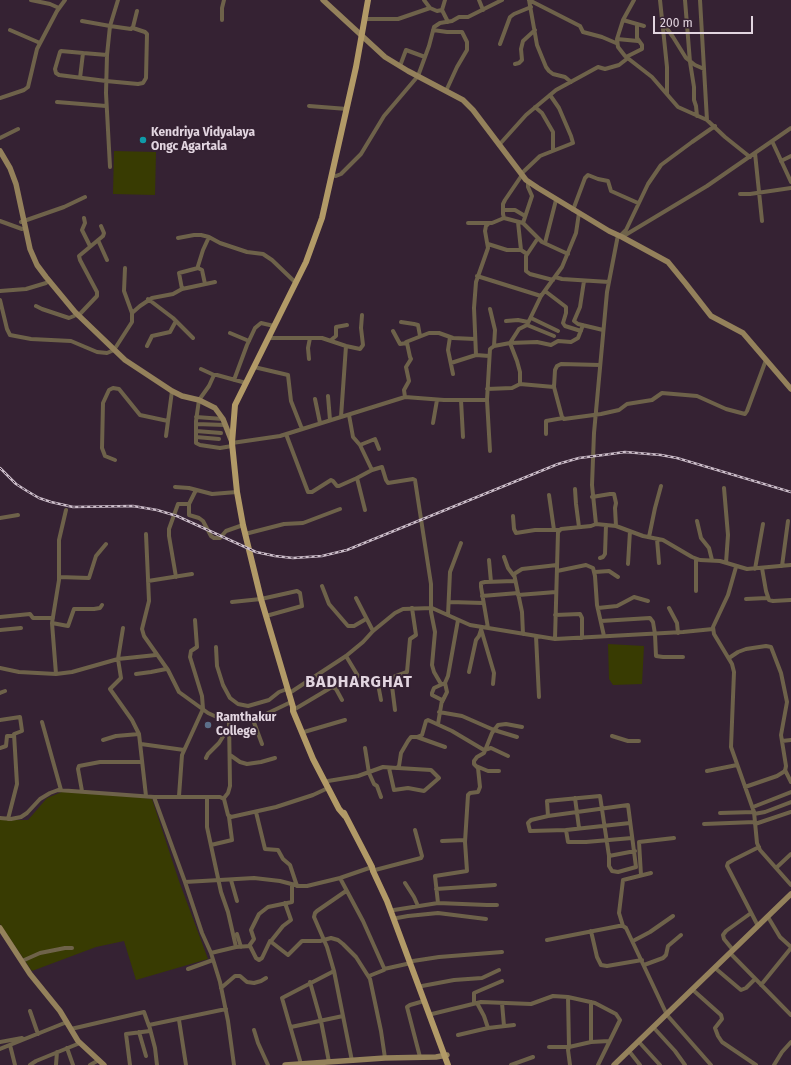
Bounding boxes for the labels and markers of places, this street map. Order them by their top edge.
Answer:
place label: Kendriya Vidyalaya Ongc Agartala [151,126,255,154]
marker: Kendriya Vidyalaya Ongc Agartala [138,135,148,145]
place label: Ramthakur College [216,711,276,739]
marker: Ramthakur College [203,720,213,730]

